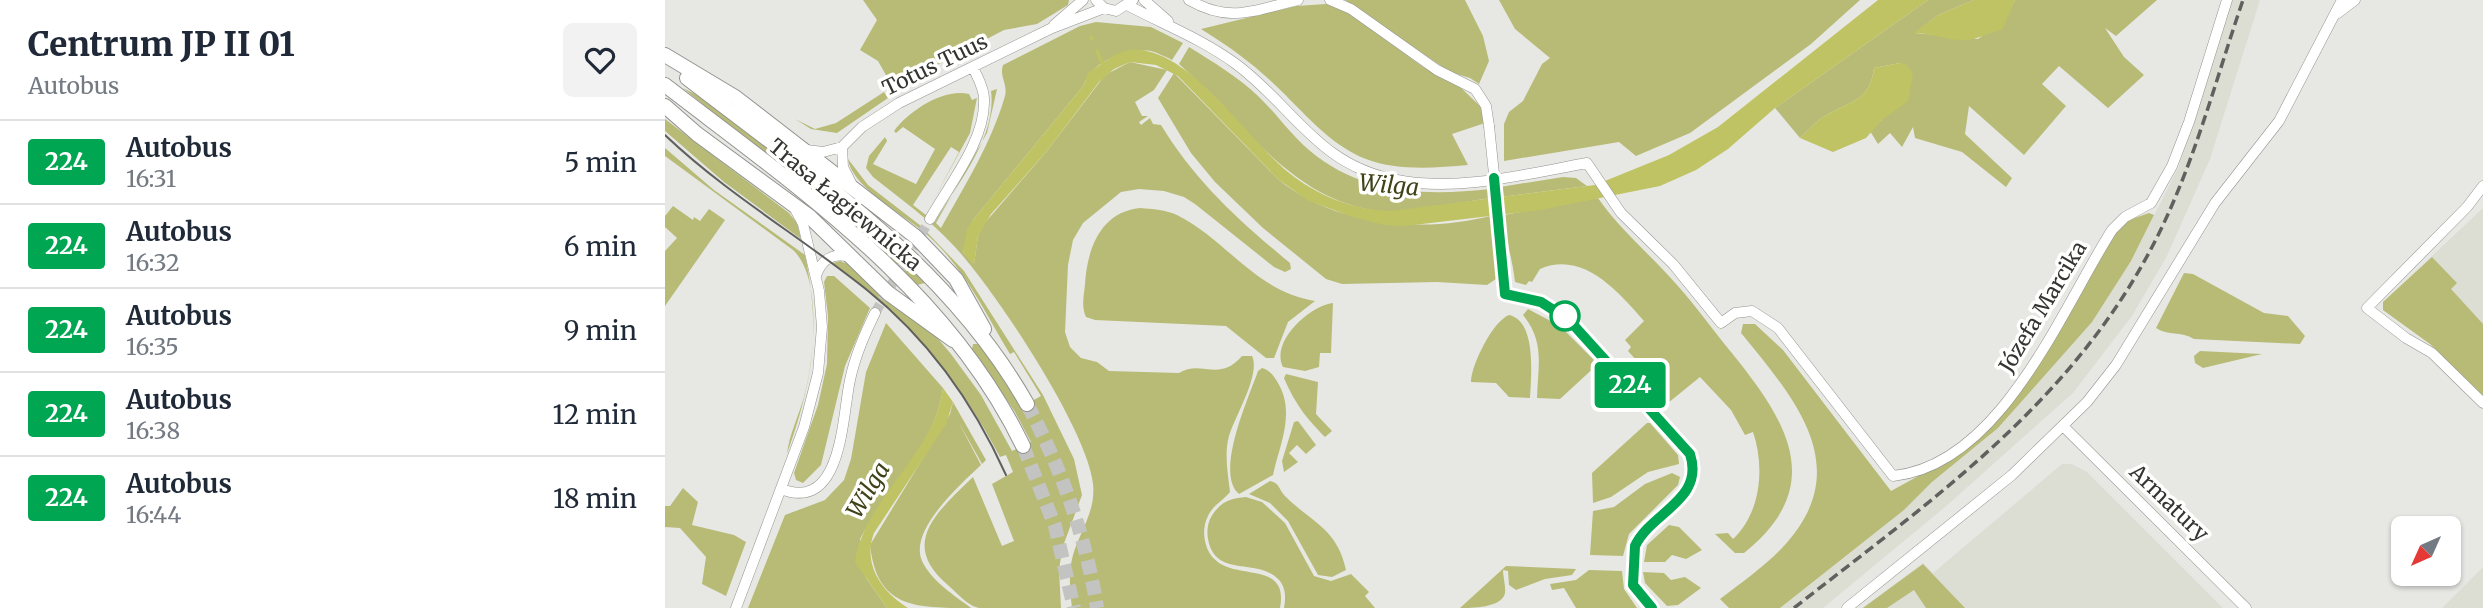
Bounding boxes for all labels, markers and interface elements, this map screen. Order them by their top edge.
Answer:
button: heart [563,23,637,97]
text: Centrum JP II 01 [28,24,295,65]
street label: Totus Tuus [878,27,992,102]
text: Autobus [28,71,119,100]
text: Autobus [126,131,232,164]
street label: Trasa Łagiewnicka [763,133,927,276]
text: 224 [45,146,88,177]
text: 5 min [564,146,637,179]
text: 16:31 [126,164,176,193]
water label: Wilga [1358,167,1420,202]
text: Autobus [126,215,232,248]
text: 224 [45,230,88,261]
text: 6 min [564,230,637,263]
street label: Józefa Marcika [1992,236,2092,378]
text: 16:32 [126,248,180,277]
text: Autobus [126,299,232,332]
unlabelled marker [1550,301,1580,331]
text: 224 [45,314,88,345]
text: 9 min [564,314,637,347]
text: 16:35 [126,332,179,361]
line badge: 224 [1590,362,1670,408]
text: 224 [1609,369,1651,400]
text: Autobus [126,383,232,416]
text: 224 [45,398,88,429]
text: 12 min [553,398,637,431]
text: 16:38 [126,416,180,445]
water label: Wilga [840,456,896,523]
street label: Armatury [2123,458,2215,547]
text: Autobus [126,467,232,500]
text: 224 [45,482,88,513]
text: 18 min [553,482,637,515]
text: 16:44 [126,500,181,529]
north arrow [2391,516,2461,586]
map controls [2391,516,2461,586]

